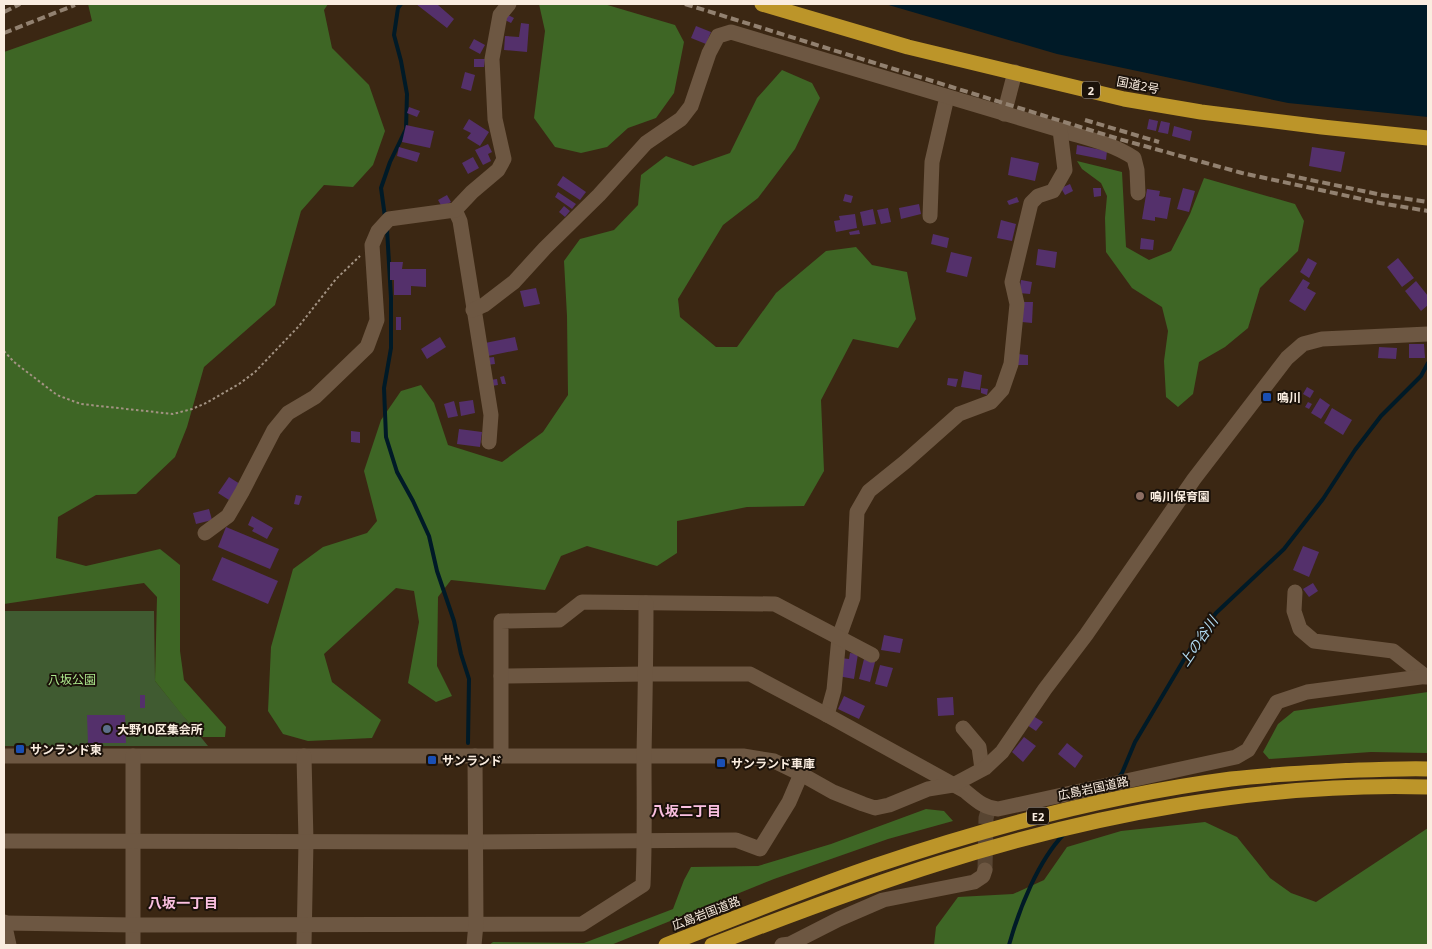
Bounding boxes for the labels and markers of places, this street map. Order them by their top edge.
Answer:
place label: 鳴川 [1277,389,1301,406]
marker: 鳴川 [1261,391,1273,403]
place label: 鳴川保育園 [1150,488,1210,505]
marker: 鳴川保育園 [1134,490,1146,502]
place label: 大野10区集会所 [117,721,203,738]
marker: 大野10区集会所 [101,723,113,735]
place label: サンランド東 [30,741,102,758]
marker: サンランド東 [14,743,26,755]
place label: サンランド [442,752,502,769]
marker: サンランド [426,754,438,766]
place label: サンランド車庫 [731,755,815,772]
marker: サンランド車庫 [715,757,727,769]

